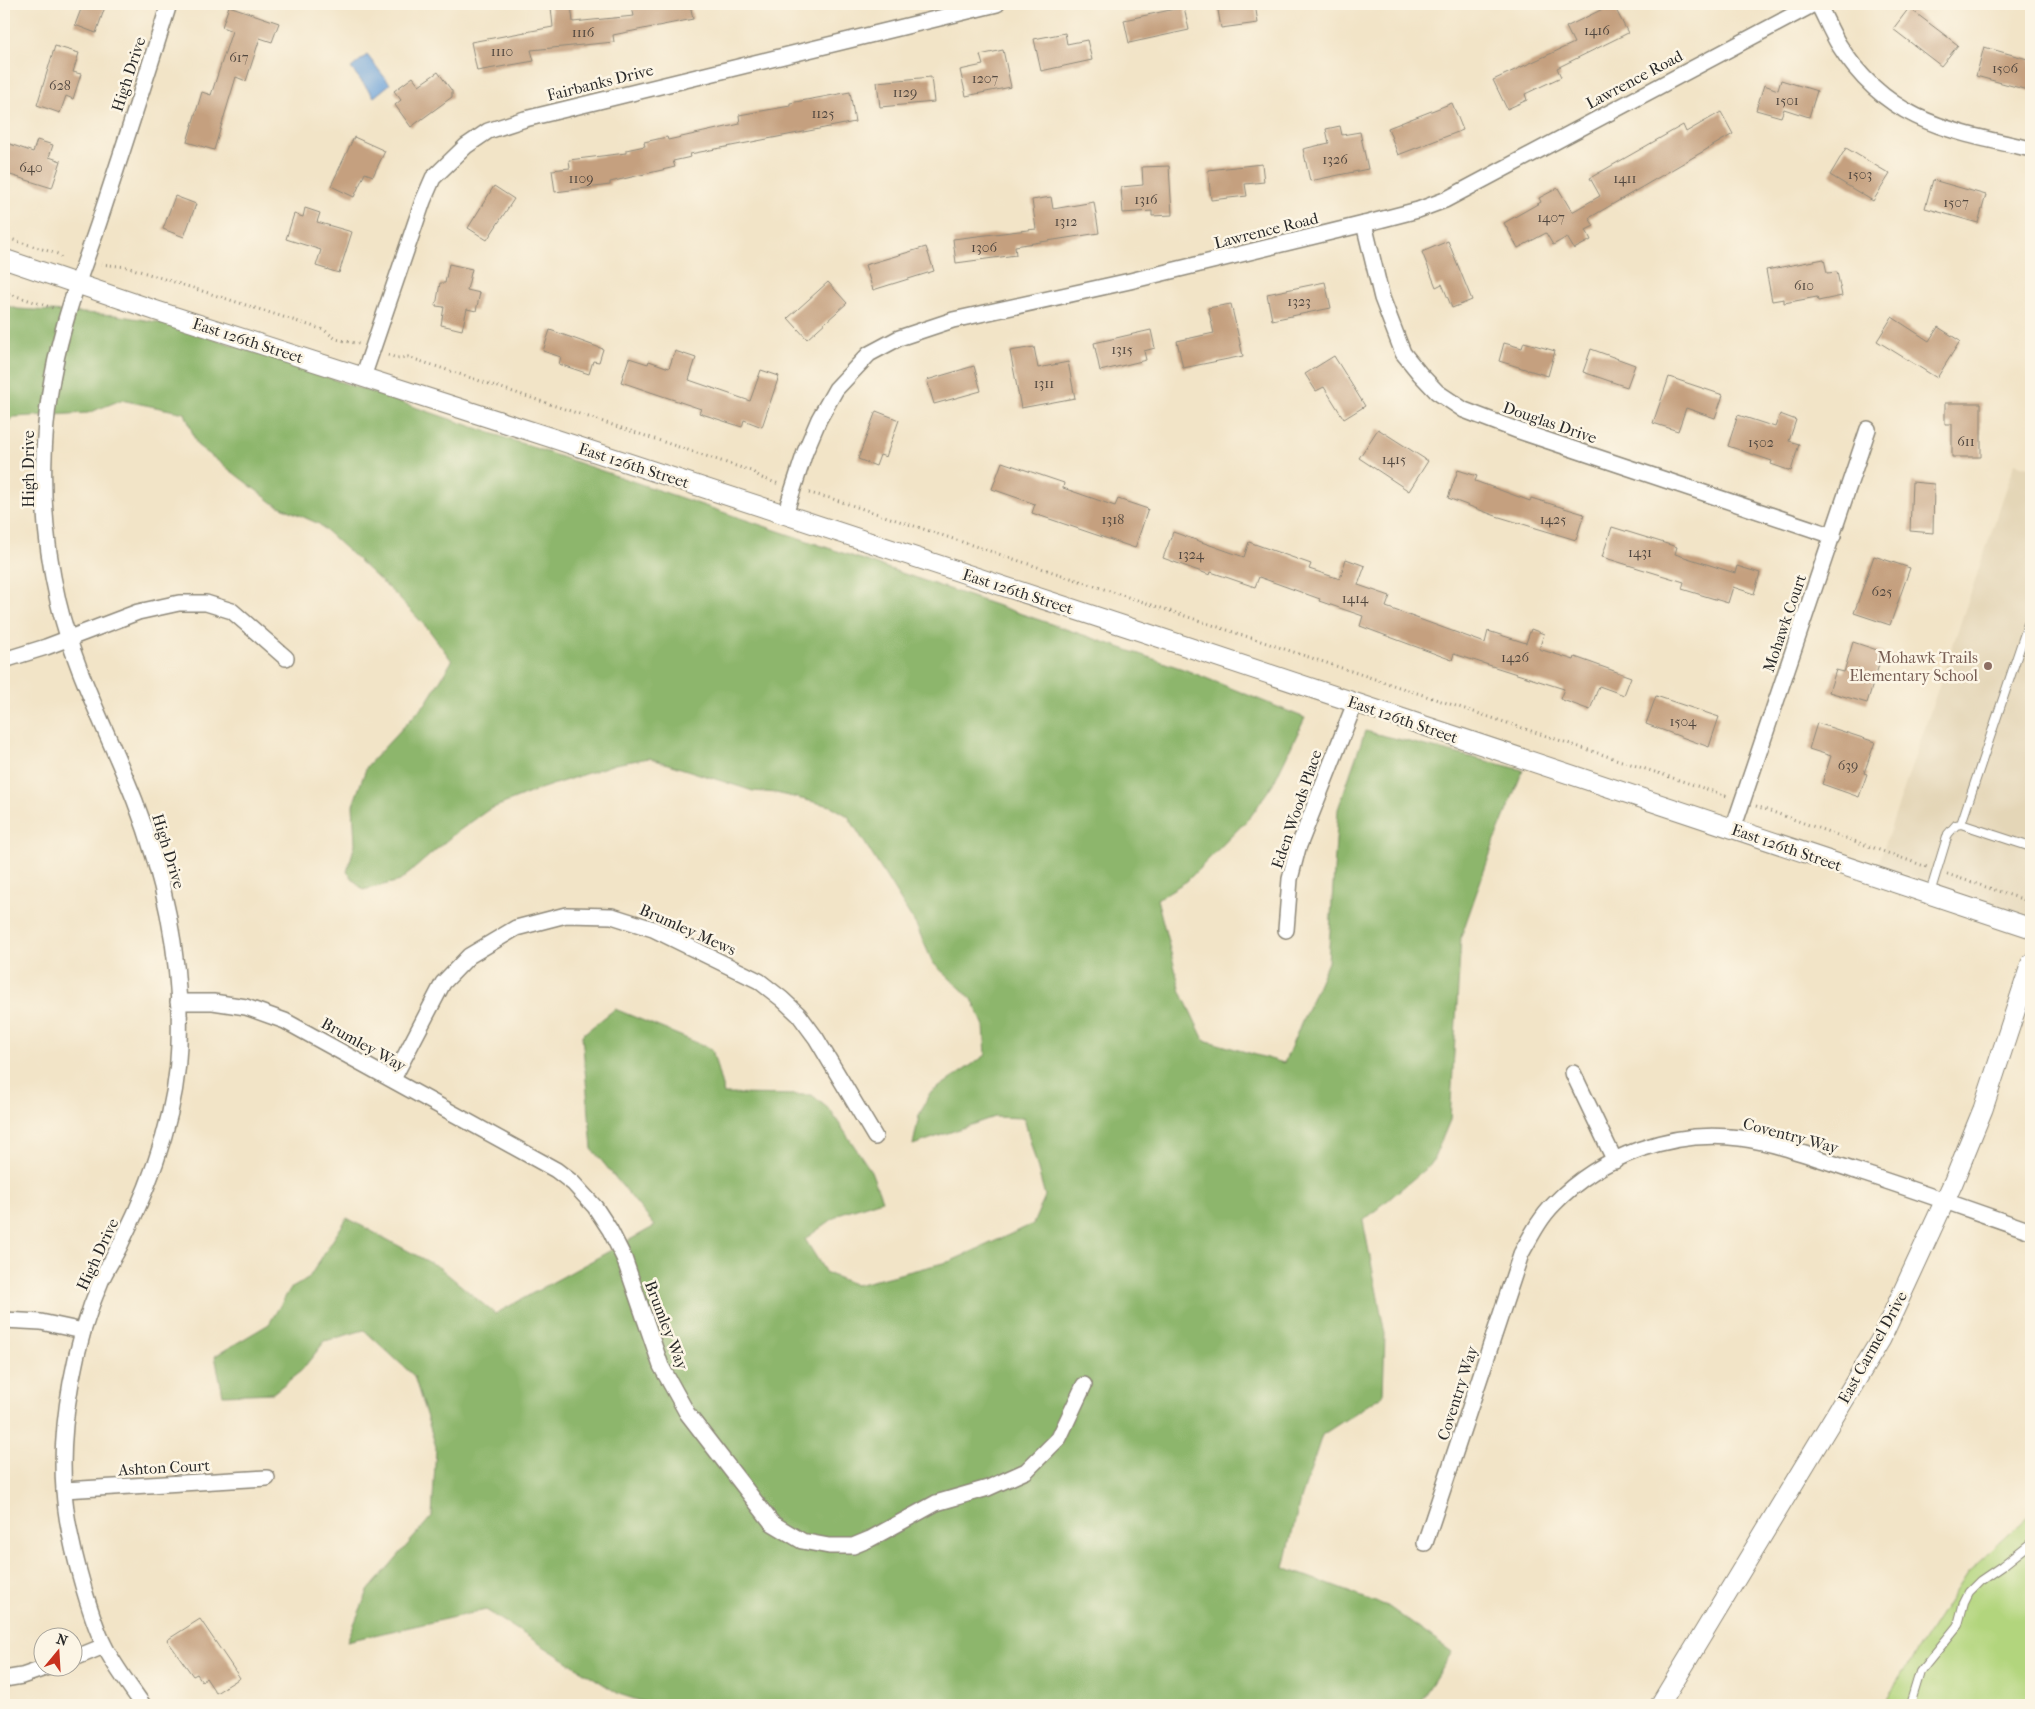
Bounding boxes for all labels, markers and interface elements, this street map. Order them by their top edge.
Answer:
house number: 1416 [1584,22,1610,39]
house number: 1116 [572,24,595,41]
street label: High Drive [107,34,149,114]
house number: 1110 [491,43,513,60]
street label: Lawrence Road [1583,46,1686,113]
house number: 617 [229,49,249,66]
street label: Fairbanks Drive [545,60,655,105]
house number: 1506 [1992,60,2019,77]
house number: 1207 [972,70,999,87]
house number: 628 [49,77,71,94]
house number: 1129 [893,84,917,101]
house number: 1501 [1775,92,1799,109]
house number: 1125 [811,105,835,122]
house number: 1326 [1322,151,1348,168]
house number: 640 [19,159,43,176]
house number: 1503 [1848,166,1872,183]
house number: 1109 [569,170,593,187]
house number: 1411 [1613,170,1637,187]
house number: 1316 [1134,191,1158,208]
house number: 1507 [1943,194,1969,211]
street label: Lawrence Road [1212,208,1320,253]
house number: 1407 [1537,209,1565,226]
house number: 1312 [1055,213,1077,230]
house number: 1306 [971,239,997,256]
house number: 610 [1794,277,1814,294]
house number: 1323 [1287,293,1311,310]
street label: East 126th Street [190,314,306,367]
house number: 1315 [1111,341,1133,358]
house number: 1311 [1034,375,1054,392]
street label: Douglas Drive [1500,398,1599,447]
street label: High Drive [19,430,38,508]
house number: 611 [1957,433,1975,450]
house number: 1502 [1748,434,1774,451]
street label: East 126th Street [576,439,692,492]
house number: 1415 [1382,451,1406,468]
house number: 1318 [1102,511,1124,528]
house number: 1425 [1540,511,1566,528]
house number: 1431 [1628,544,1652,561]
house number: 1324 [1178,546,1205,563]
street label: East 126th Street [960,565,1076,618]
street label: Mohawk Court [1759,571,1810,675]
house number: 625 [1872,583,1892,600]
house number: 1414 [1342,590,1369,607]
place label: Mohawk Trails Elementary School [1849,648,1979,685]
house number: 1426 [1501,649,1529,666]
marker: Mohawk Trails Elementary School [1982,660,1994,672]
street label: East 126th Street [1345,692,1461,747]
house number: 1504 [1670,713,1697,730]
street label: Eden Woods Place [1267,747,1326,871]
house number: 639 [1838,757,1858,774]
street label: High Drive [148,811,189,891]
street label: East 126th Street [1729,820,1845,875]
street label: Brumley Mews [637,900,739,959]
street label: Brumley Way [318,1013,410,1076]
street label: Coventry Way [1741,1114,1841,1157]
street label: High Drive [72,1215,122,1293]
street label: Brumley Way [641,1278,692,1373]
street label: East Carmel Drive [1834,1288,1911,1407]
street label: Coventry Way [1433,1343,1482,1443]
street label: Ashton Court [117,1456,211,1479]
north arrow [32,1626,82,1676]
text: N [54,1630,70,1650]

